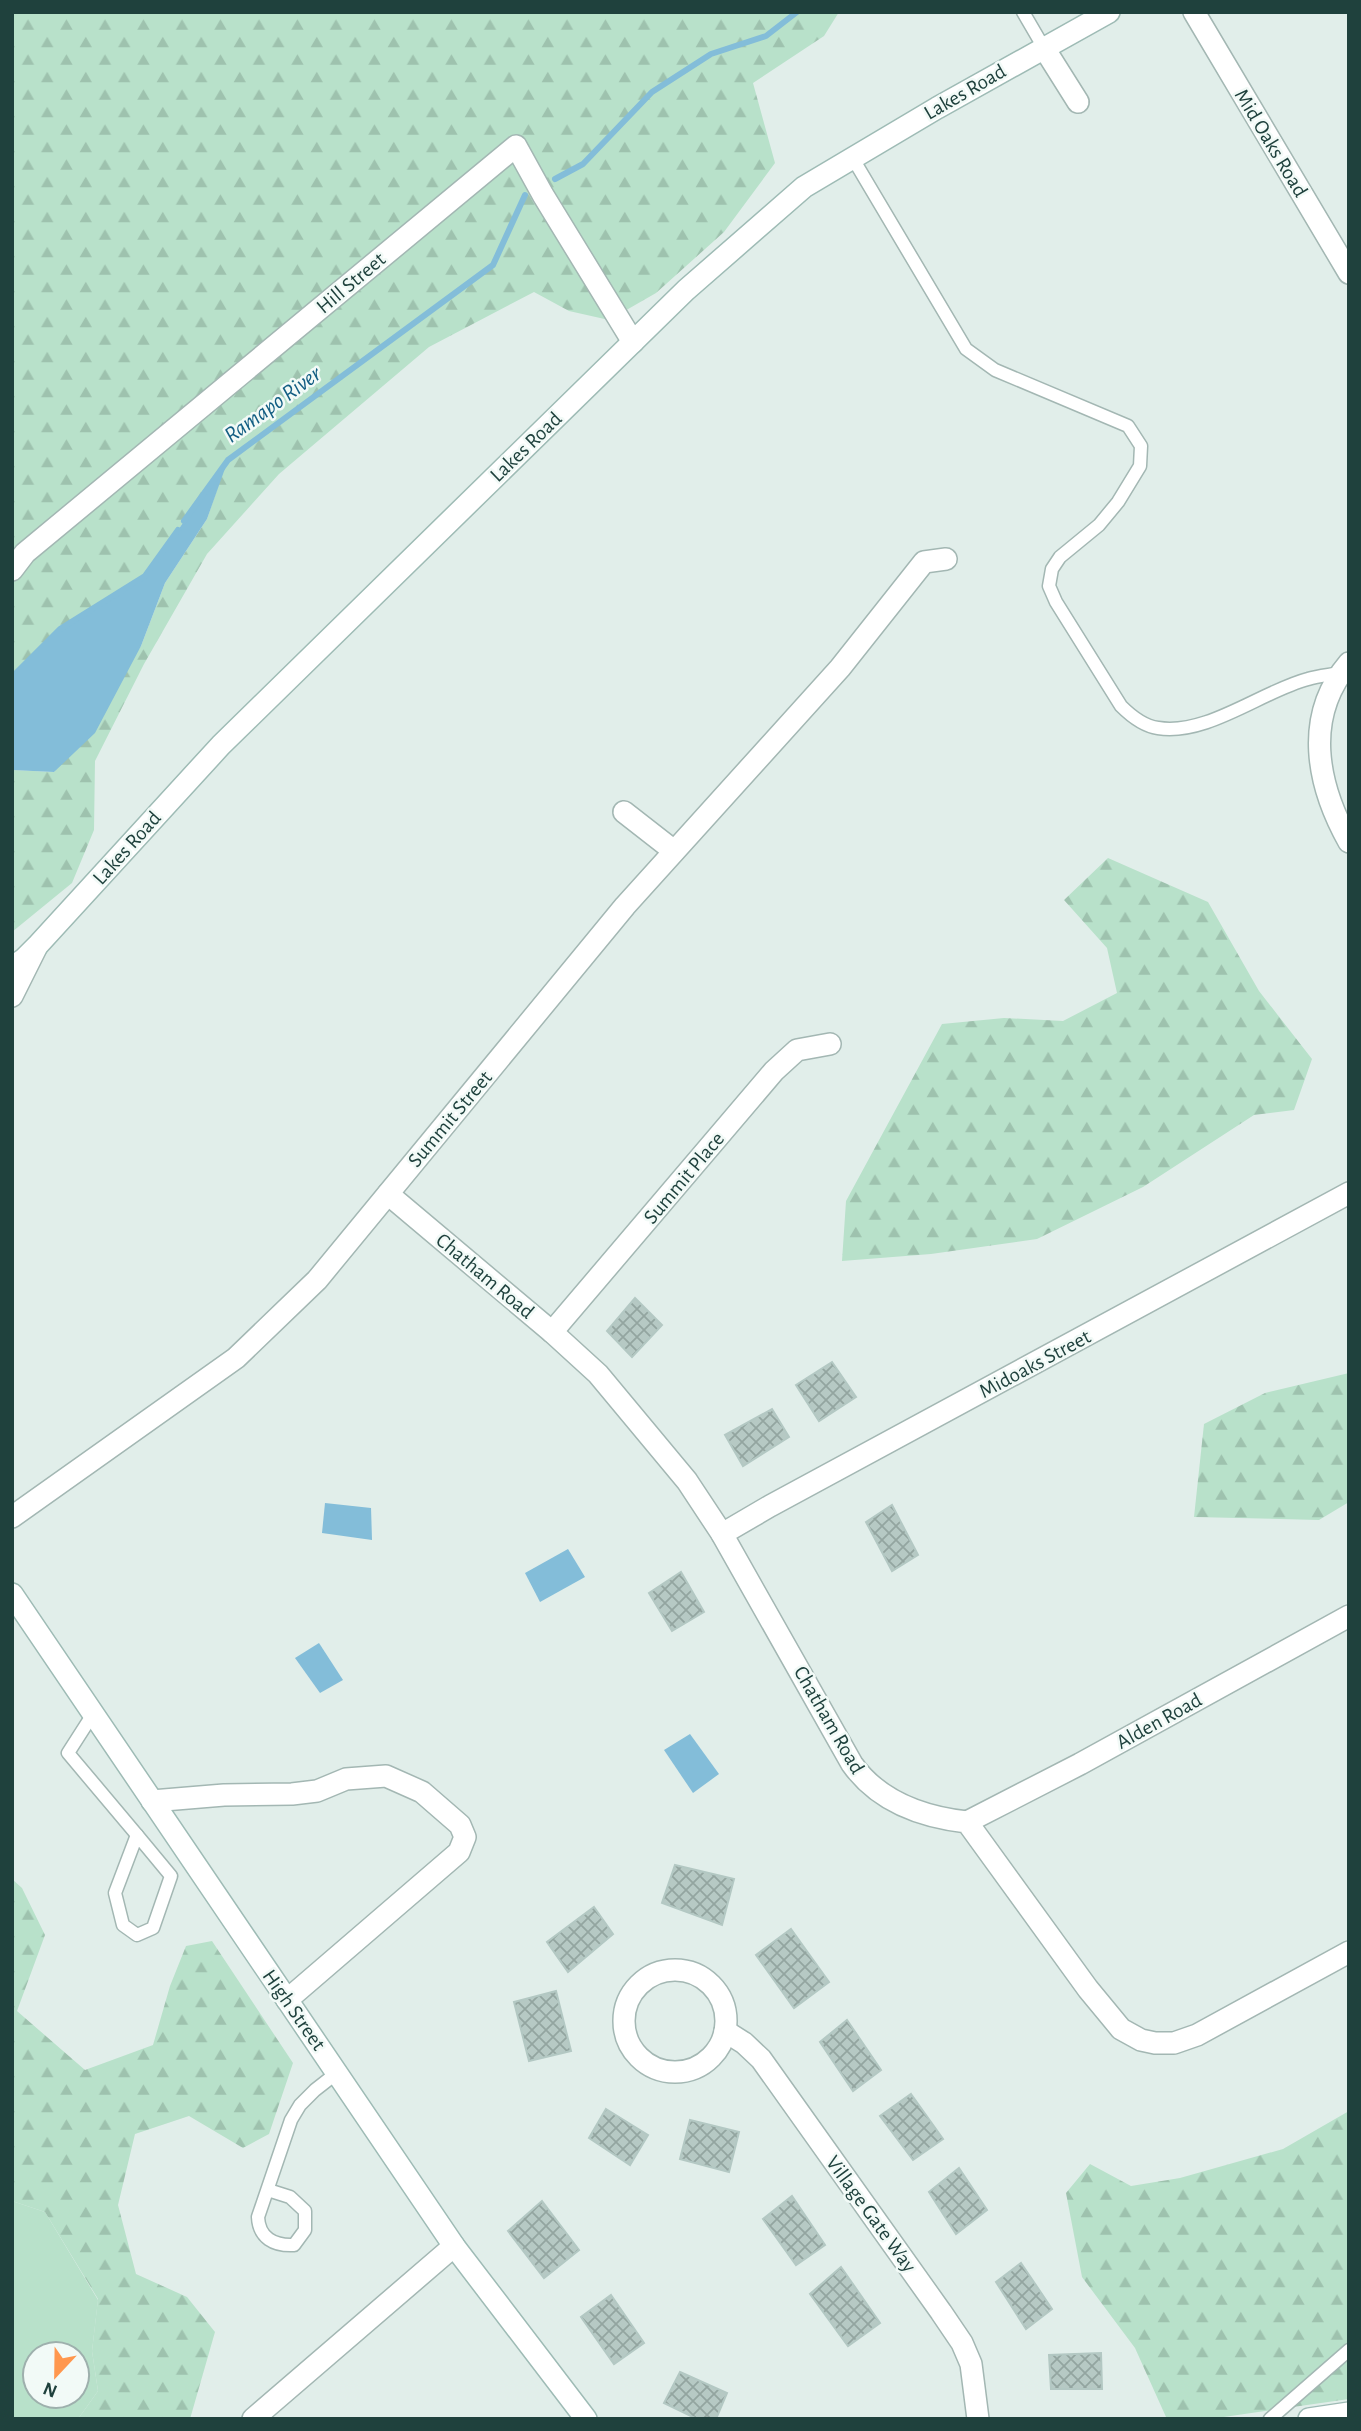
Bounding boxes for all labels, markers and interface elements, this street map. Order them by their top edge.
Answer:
street label: Lakes Road [921,60,1009,124]
street label: Mid Oaks Road [1231,85,1311,201]
street label: Hill Street [313,248,390,318]
water label: Ramapo River [220,362,326,448]
street label: Lakes Road [486,408,566,486]
street label: Lakes Road [89,807,165,889]
street label: Summit Street [404,1067,496,1171]
street label: Summit Place [640,1128,728,1228]
street label: Chatham Road [432,1229,538,1323]
street label: Midoaks Street [976,1326,1094,1402]
street label: Chatham Road [790,1662,868,1778]
street label: Alden Road [1113,1689,1205,1753]
street label: High Street [259,1966,330,2055]
street label: Village Gate Way [822,2152,920,2276]
north arrow [21,2340,91,2410]
text: N [41,2378,60,2401]

